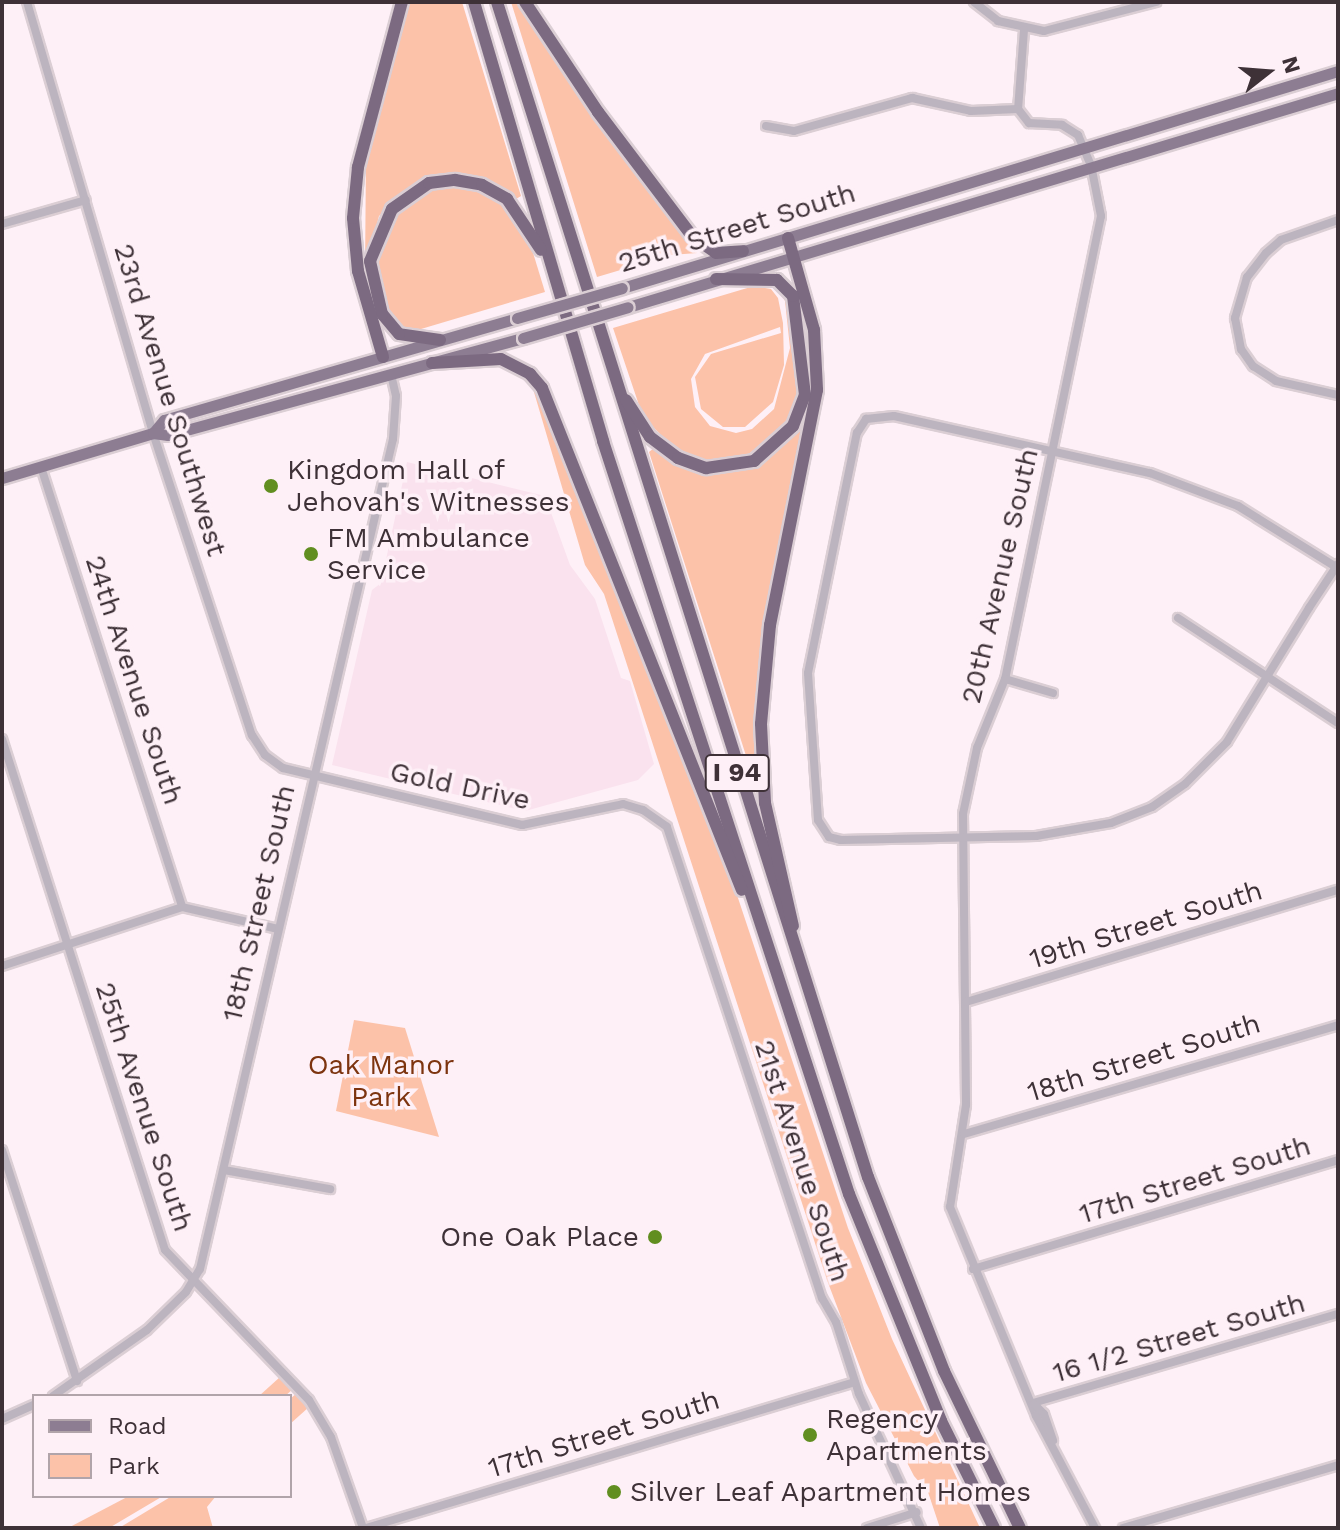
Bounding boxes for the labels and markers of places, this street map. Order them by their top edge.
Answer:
place label: Kingdom Hall of Jehovah's Witnesses [287,453,570,519]
marker: Kingdom Hall of Jehovah's Witnesses [262,477,280,495]
place label: FM Ambulance Service [327,521,531,587]
marker: FM Ambulance Service [302,545,320,563]
place label: One Oak Place [440,1220,639,1254]
marker: One Oak Place [646,1228,664,1246]
place label: Regency Apartments [826,1402,987,1468]
marker: Regency Apartments [801,1426,819,1444]
place label: Silver Leaf Apartment Homes [630,1475,1034,1509]
marker: Silver Leaf Apartment Homes [605,1483,623,1501]

